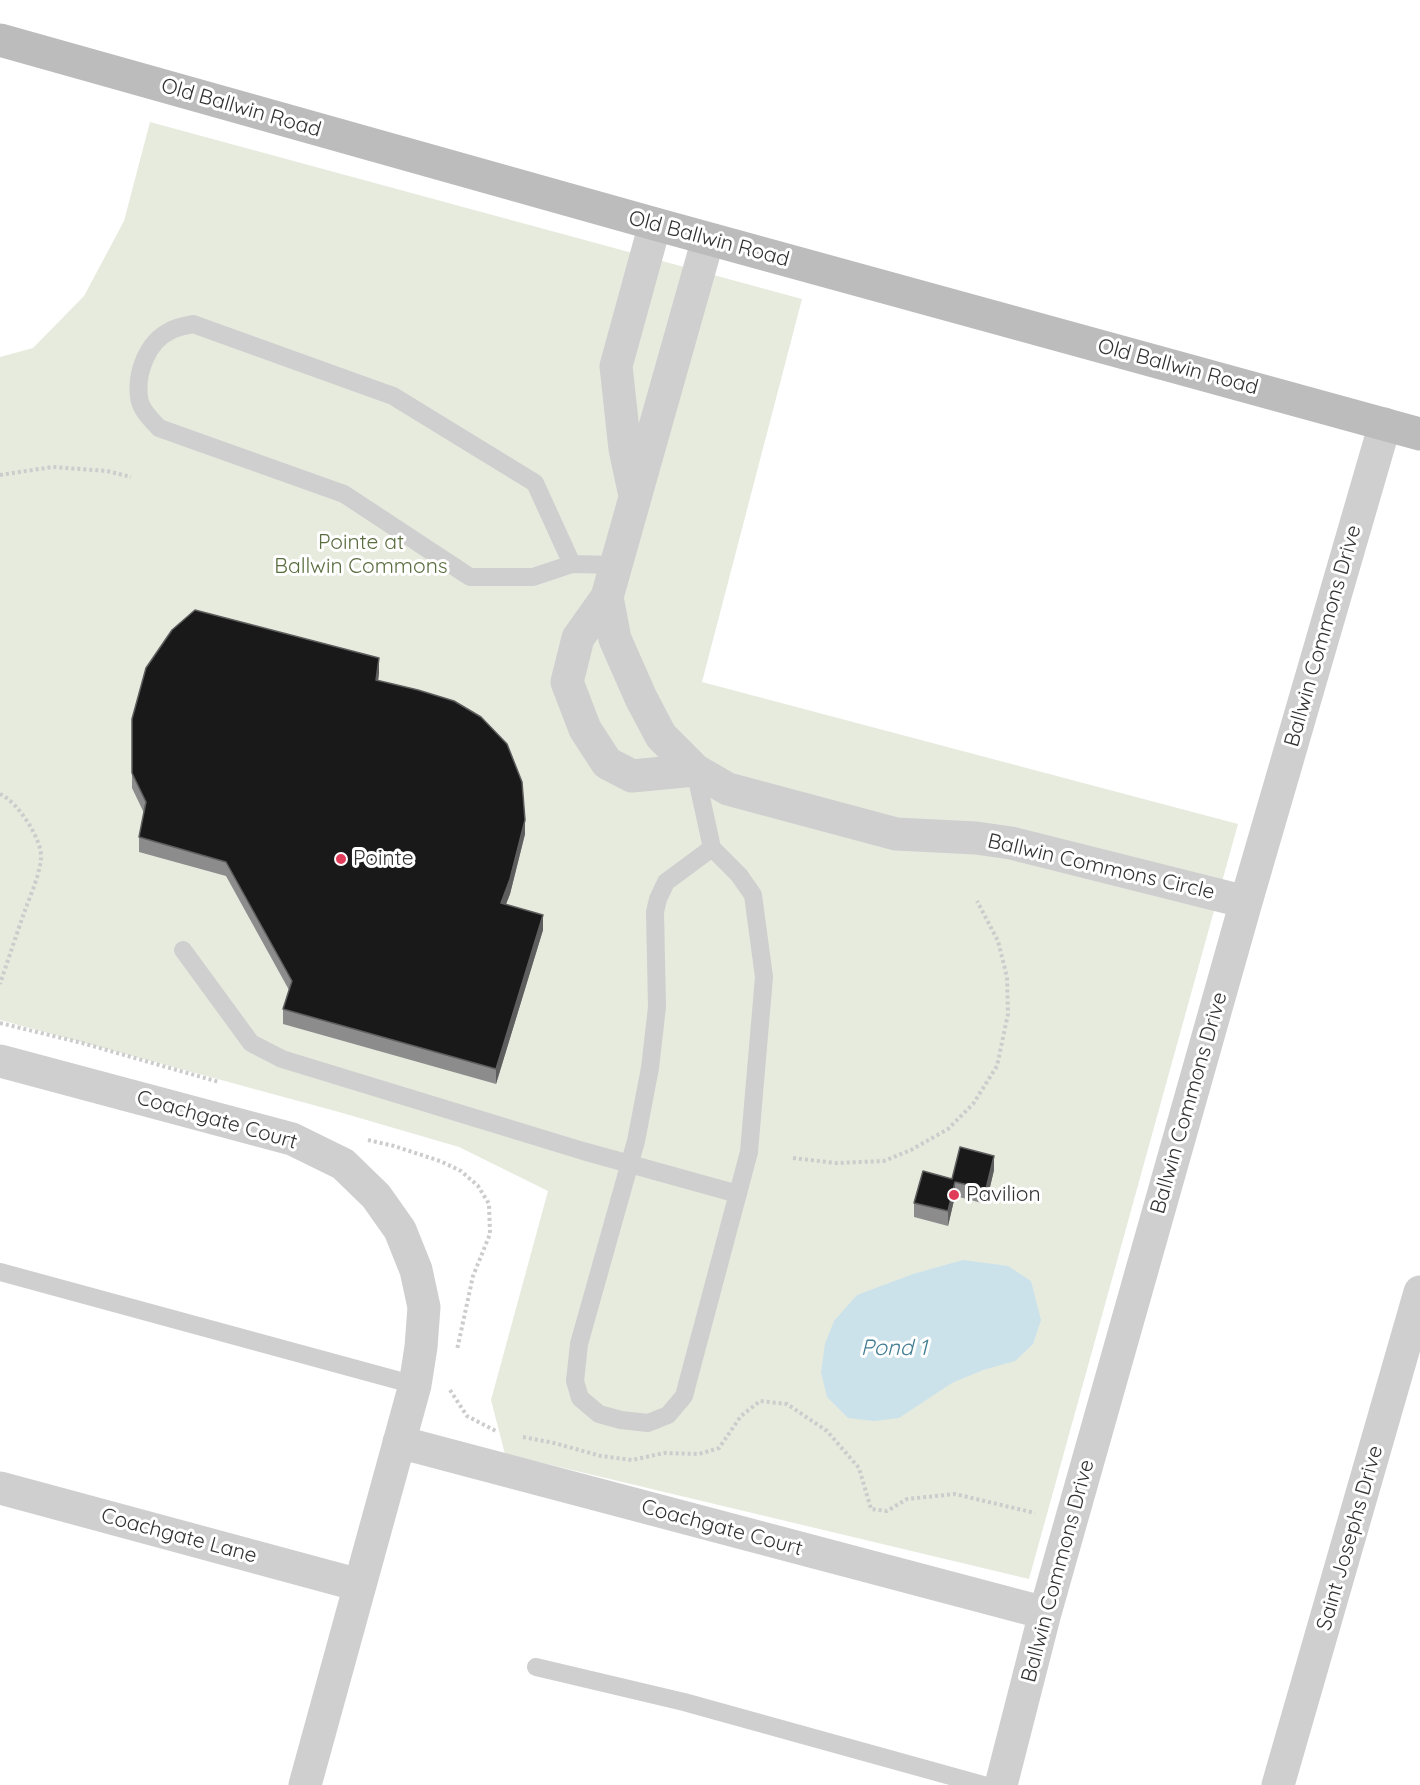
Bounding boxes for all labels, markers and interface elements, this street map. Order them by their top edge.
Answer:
street label: Old Ballwin Road [158,73,324,143]
street label: Old Ballwin Road [626,205,792,273]
street label: Old Ballwin Road [1095,333,1261,401]
street label: Ballwin Commons Drive [1279,522,1367,750]
park label: Pointe at Ballwin Commons [274,530,448,580]
street label: Ballwin Commons Circle [985,829,1217,905]
place label: Pointe [353,846,414,872]
marker: Pointe [334,852,348,866]
street label: Ballwin Commons Drive [1145,989,1233,1217]
street label: Coachgate Court [134,1085,300,1155]
place label: Pavilion [966,1182,1041,1208]
marker: Pavilion [947,1188,961,1202]
water label: Pond 1 [861,1335,927,1361]
street label: Saint Josephs Drive [1312,1443,1388,1633]
street label: Ballwin Commons Drive [1016,1457,1100,1685]
street label: Coachgate Court [639,1494,805,1562]
street label: Coachgate Lane [98,1503,260,1569]

